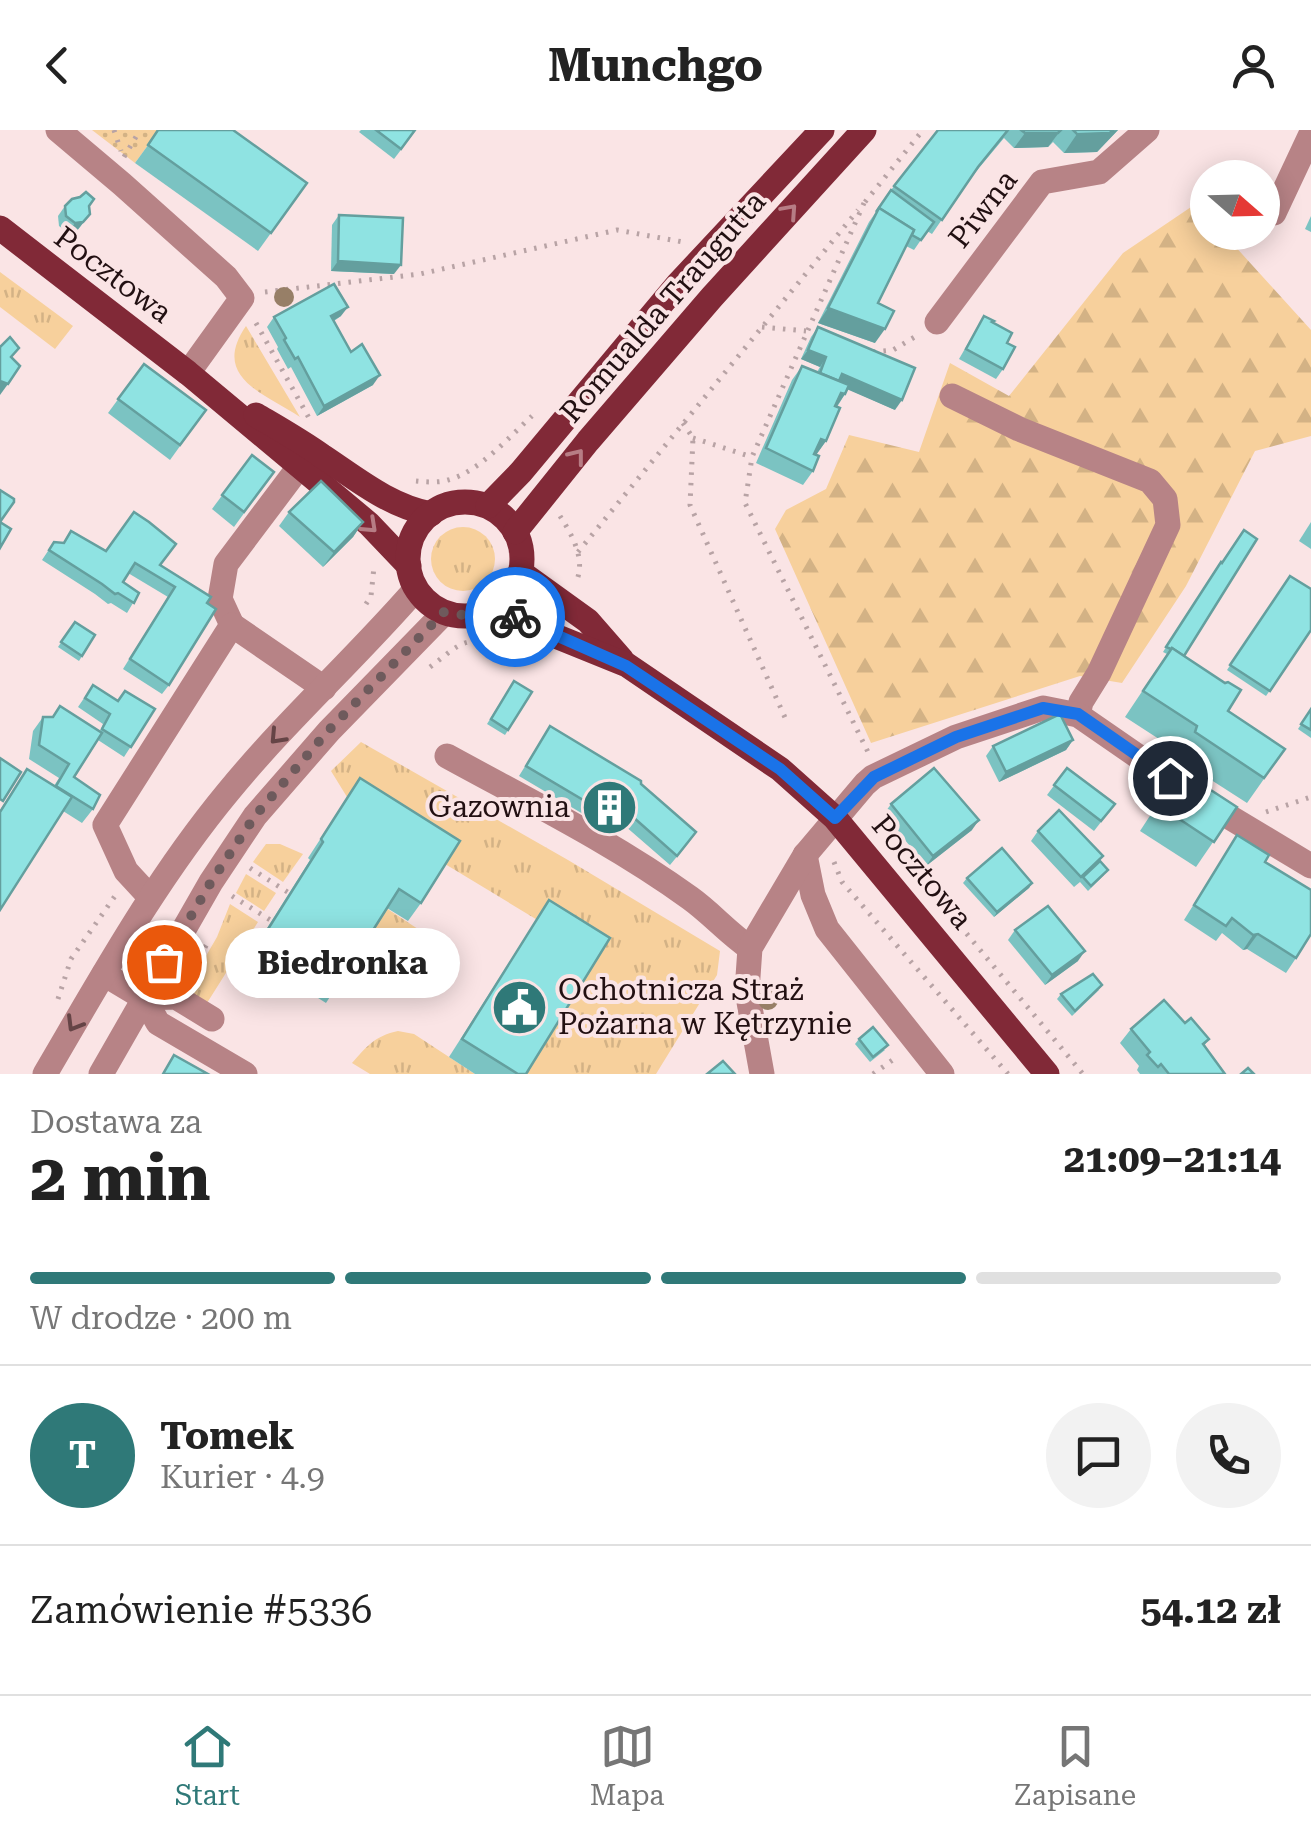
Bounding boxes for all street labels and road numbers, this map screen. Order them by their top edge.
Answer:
street label: Piwna [941,163,1024,255]
street label: Romualda Traugutta [553,184,772,429]
street label: Pocztowa [48,219,179,330]
street label: Pocztowa [865,808,980,936]

